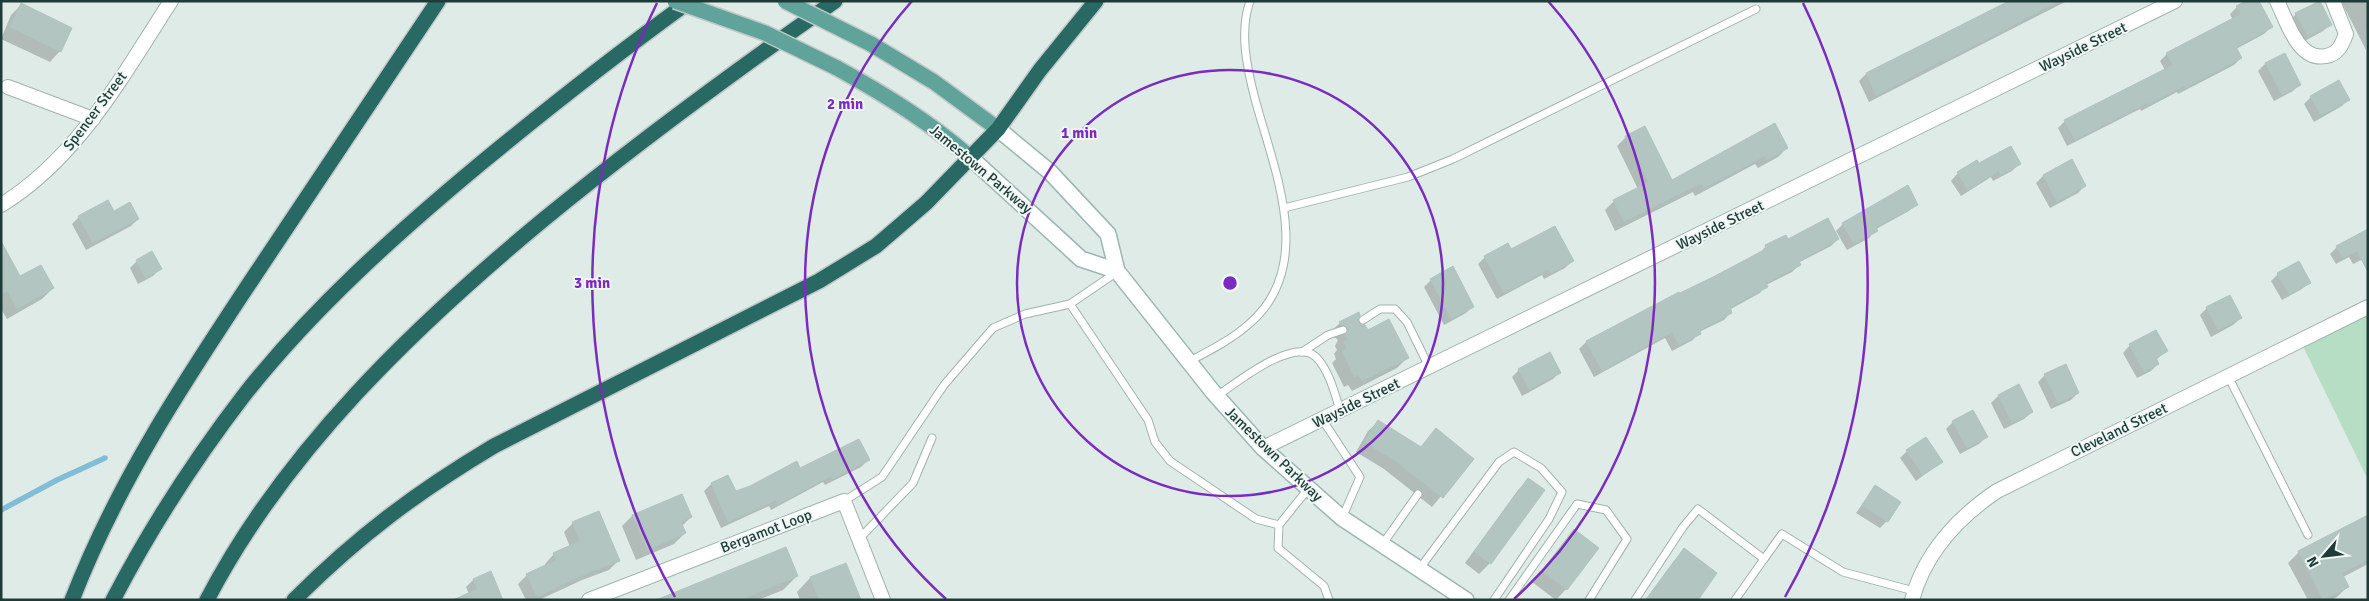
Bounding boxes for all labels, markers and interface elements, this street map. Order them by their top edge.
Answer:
street label: Wayside Street [2036,18,2130,76]
street label: Spencer Street [59,68,131,154]
text: 2 min [827,95,863,113]
street label: Jamestown Parkway [926,121,1036,217]
text: 1 min [1061,124,1097,142]
street label: Wayside Street [1673,196,1767,254]
text: 3 min [574,274,610,292]
centre of rings [1221,274,1239,292]
street label: Wayside Street [1309,374,1403,432]
street label: Cleveland Street [2068,399,2170,461]
street label: Jamestown Parkway [1221,403,1327,505]
street label: Bergamot Loop [718,505,814,557]
north arrow [2299,531,2349,581]
text: N [2303,554,2323,570]

